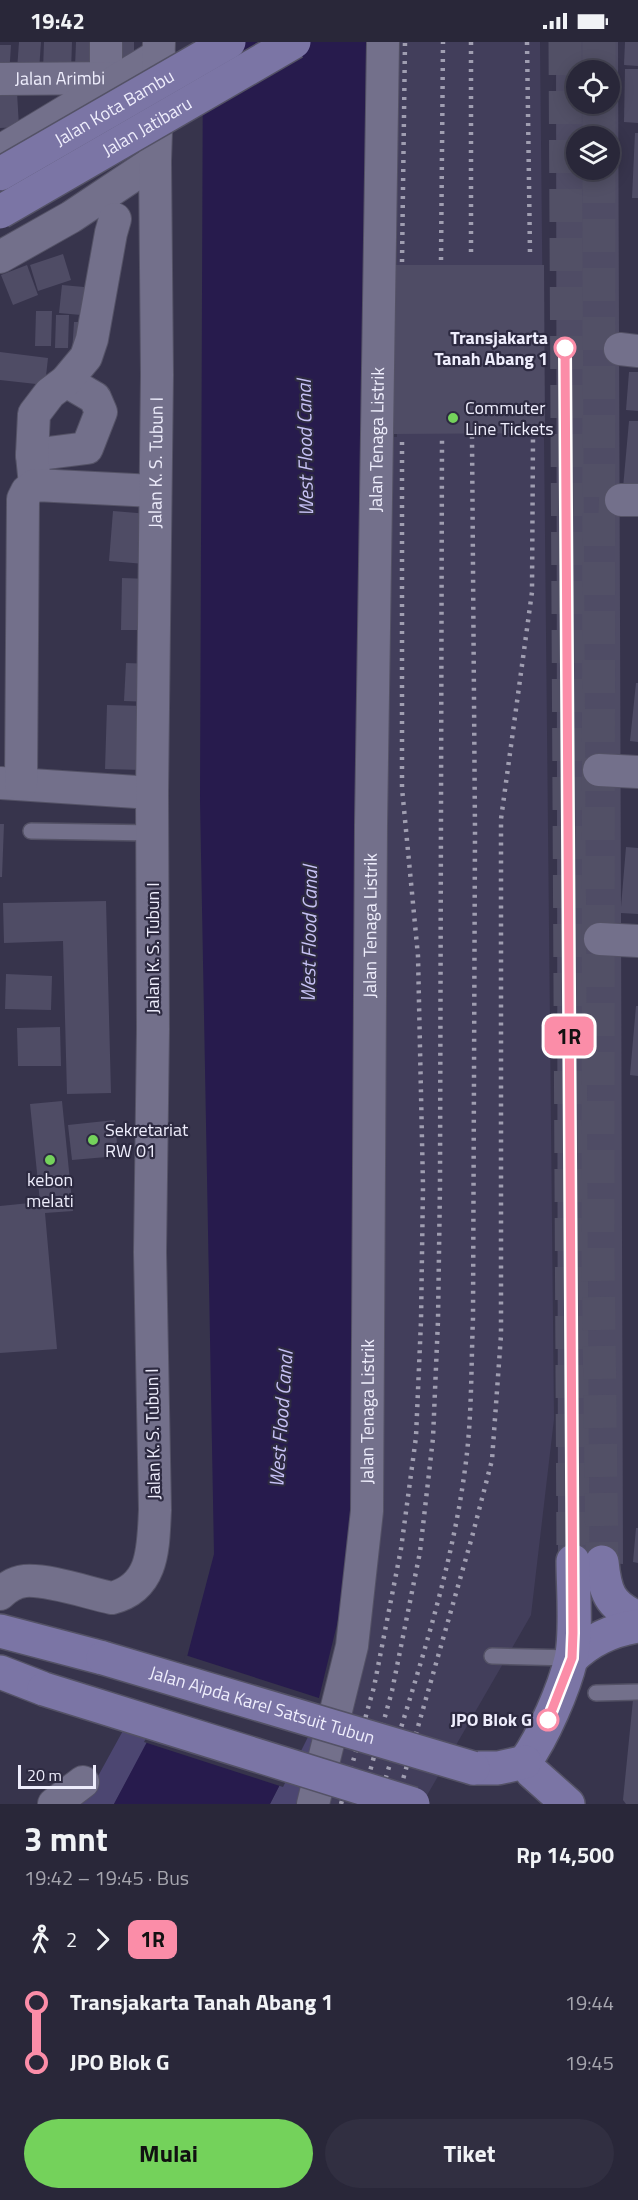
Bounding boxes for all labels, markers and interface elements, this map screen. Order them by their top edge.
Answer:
text: 19:42 [30,4,85,38]
map controls [566,60,620,180]
button: locate [566,60,620,114]
street label: Jalan Kota Bambu [49,62,179,153]
street label: Jalan Arimbi [15,64,105,92]
street label: Jalan Jatibaru [97,90,197,163]
button: layers [566,126,620,180]
place label: Transjakarta Tanah Abang 1 [434,324,548,372]
marker: Transjakarta Tanah Abang 1 [554,337,576,359]
street label: Jalan Tenaga Listrik [362,367,391,512]
water label: West Flood Canal [288,377,321,517]
place label: Commuter Line Tickets [465,394,554,442]
street label: Jalan K. S. Tubun I [141,397,170,529]
marker: Commuter Line Tickets [446,411,460,425]
street label: Jalan Tenaga Listrik [356,853,384,998]
water label: West Flood Canal [292,863,325,1003]
street label: Jalan K. S. Tubun I [139,882,166,1014]
line badge: 1R [542,1016,596,1056]
text: 1R [557,1020,581,1052]
place label: Sekretariat RW 01 [105,1116,189,1164]
marker: Sekretariat RW 01 [86,1133,100,1147]
marker: kebon melati [43,1153,57,1167]
place label: kebon melati [26,1166,74,1214]
street label: Jalan Tenaga Listrik [353,1339,381,1484]
water label: West Flood Canal [260,1347,301,1488]
street label: Jalan K. S. Tubun I [138,1368,167,1500]
street label: Jalan Aipda Karel Satsuit Tubun [146,1659,378,1751]
place label: JPO Blok G [451,1706,532,1733]
marker: JPO Blok G [537,1709,559,1731]
scale bar [18,1762,96,1790]
text: 20 m [27,1763,62,1787]
text: 3 mnt [24,1814,108,1864]
text: Rp 14,500 [516,1838,614,1872]
text: 19:42 – 19:45 · Bus [24,1862,189,1893]
icon: walk [24,1923,57,1956]
icon: forward [86,1923,119,1956]
text: 1R [140,1923,165,1955]
text: 2 [66,1924,77,1955]
text: Transjakarta Tanah Abang 1 [70,1985,333,2019]
text: 19:44 [565,1987,614,2018]
text: JPO Blok G [70,2045,169,2079]
text: 19:45 [565,2047,614,2078]
button: Mulai [24,2119,313,2188]
button: Tiket [325,2119,614,2188]

